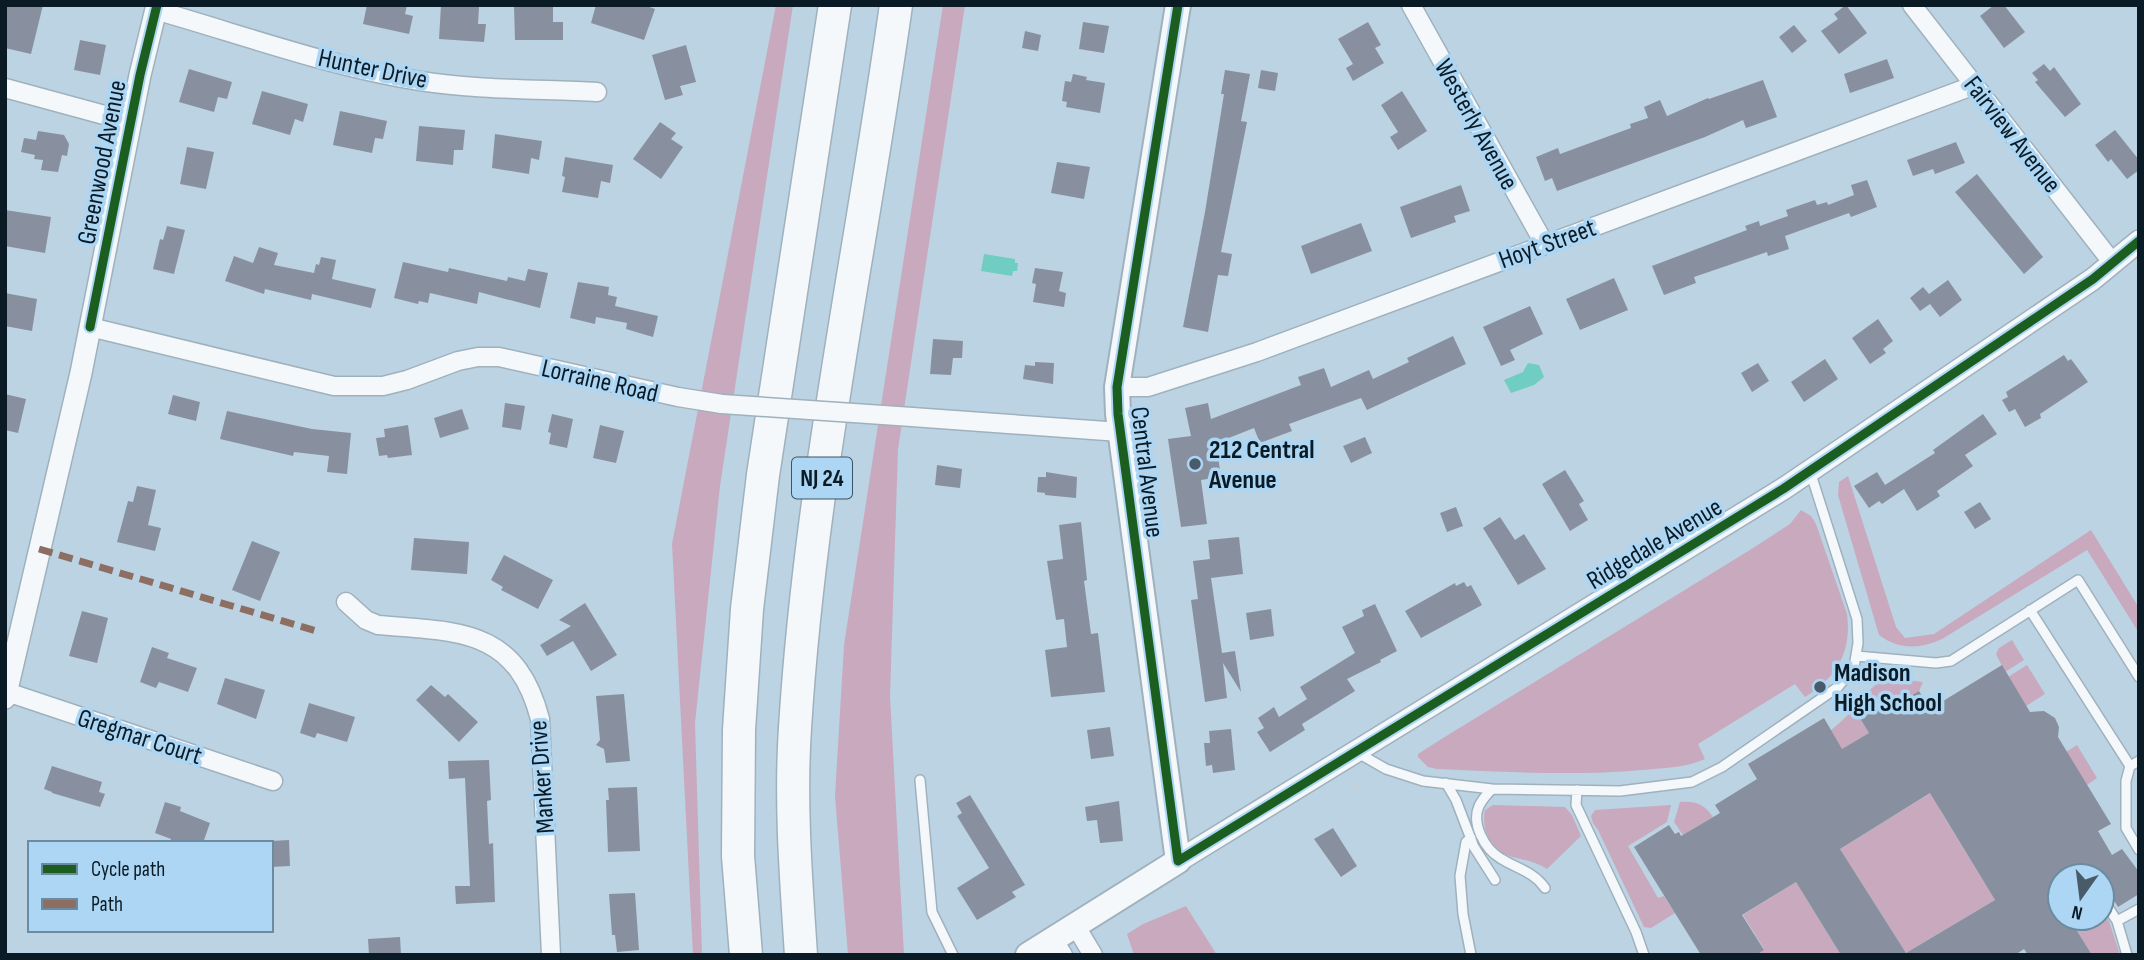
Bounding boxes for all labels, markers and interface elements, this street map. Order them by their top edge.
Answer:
street label: Hunter Drive [315,43,430,96]
street label: Westerly Avenue [1427,54,1524,195]
street label: Fairview Avenue [1957,70,2067,199]
street label: Greenwood Avenue [71,78,134,247]
street label: Hoyt Street [1495,213,1600,276]
street label: Lorraine Road [538,353,661,410]
street label: Central Avenue [1123,405,1170,539]
place label: 212 Central Avenue [1208,435,1315,496]
marker: 212 Central Avenue [1187,456,1203,472]
road number: NJ 24 [792,458,852,499]
street label: Ridgedale Avenue [1582,492,1728,597]
place label: Madison High School [1834,658,1942,719]
marker: Madison High School [1812,679,1828,695]
street label: Gregmar Court [73,703,206,772]
street label: Manker Drive [523,719,562,835]
legend [28,841,273,932]
text: Cycle path [91,857,165,882]
north arrow [2046,862,2116,932]
text: Path [91,892,123,917]
text: N [2070,900,2085,924]

